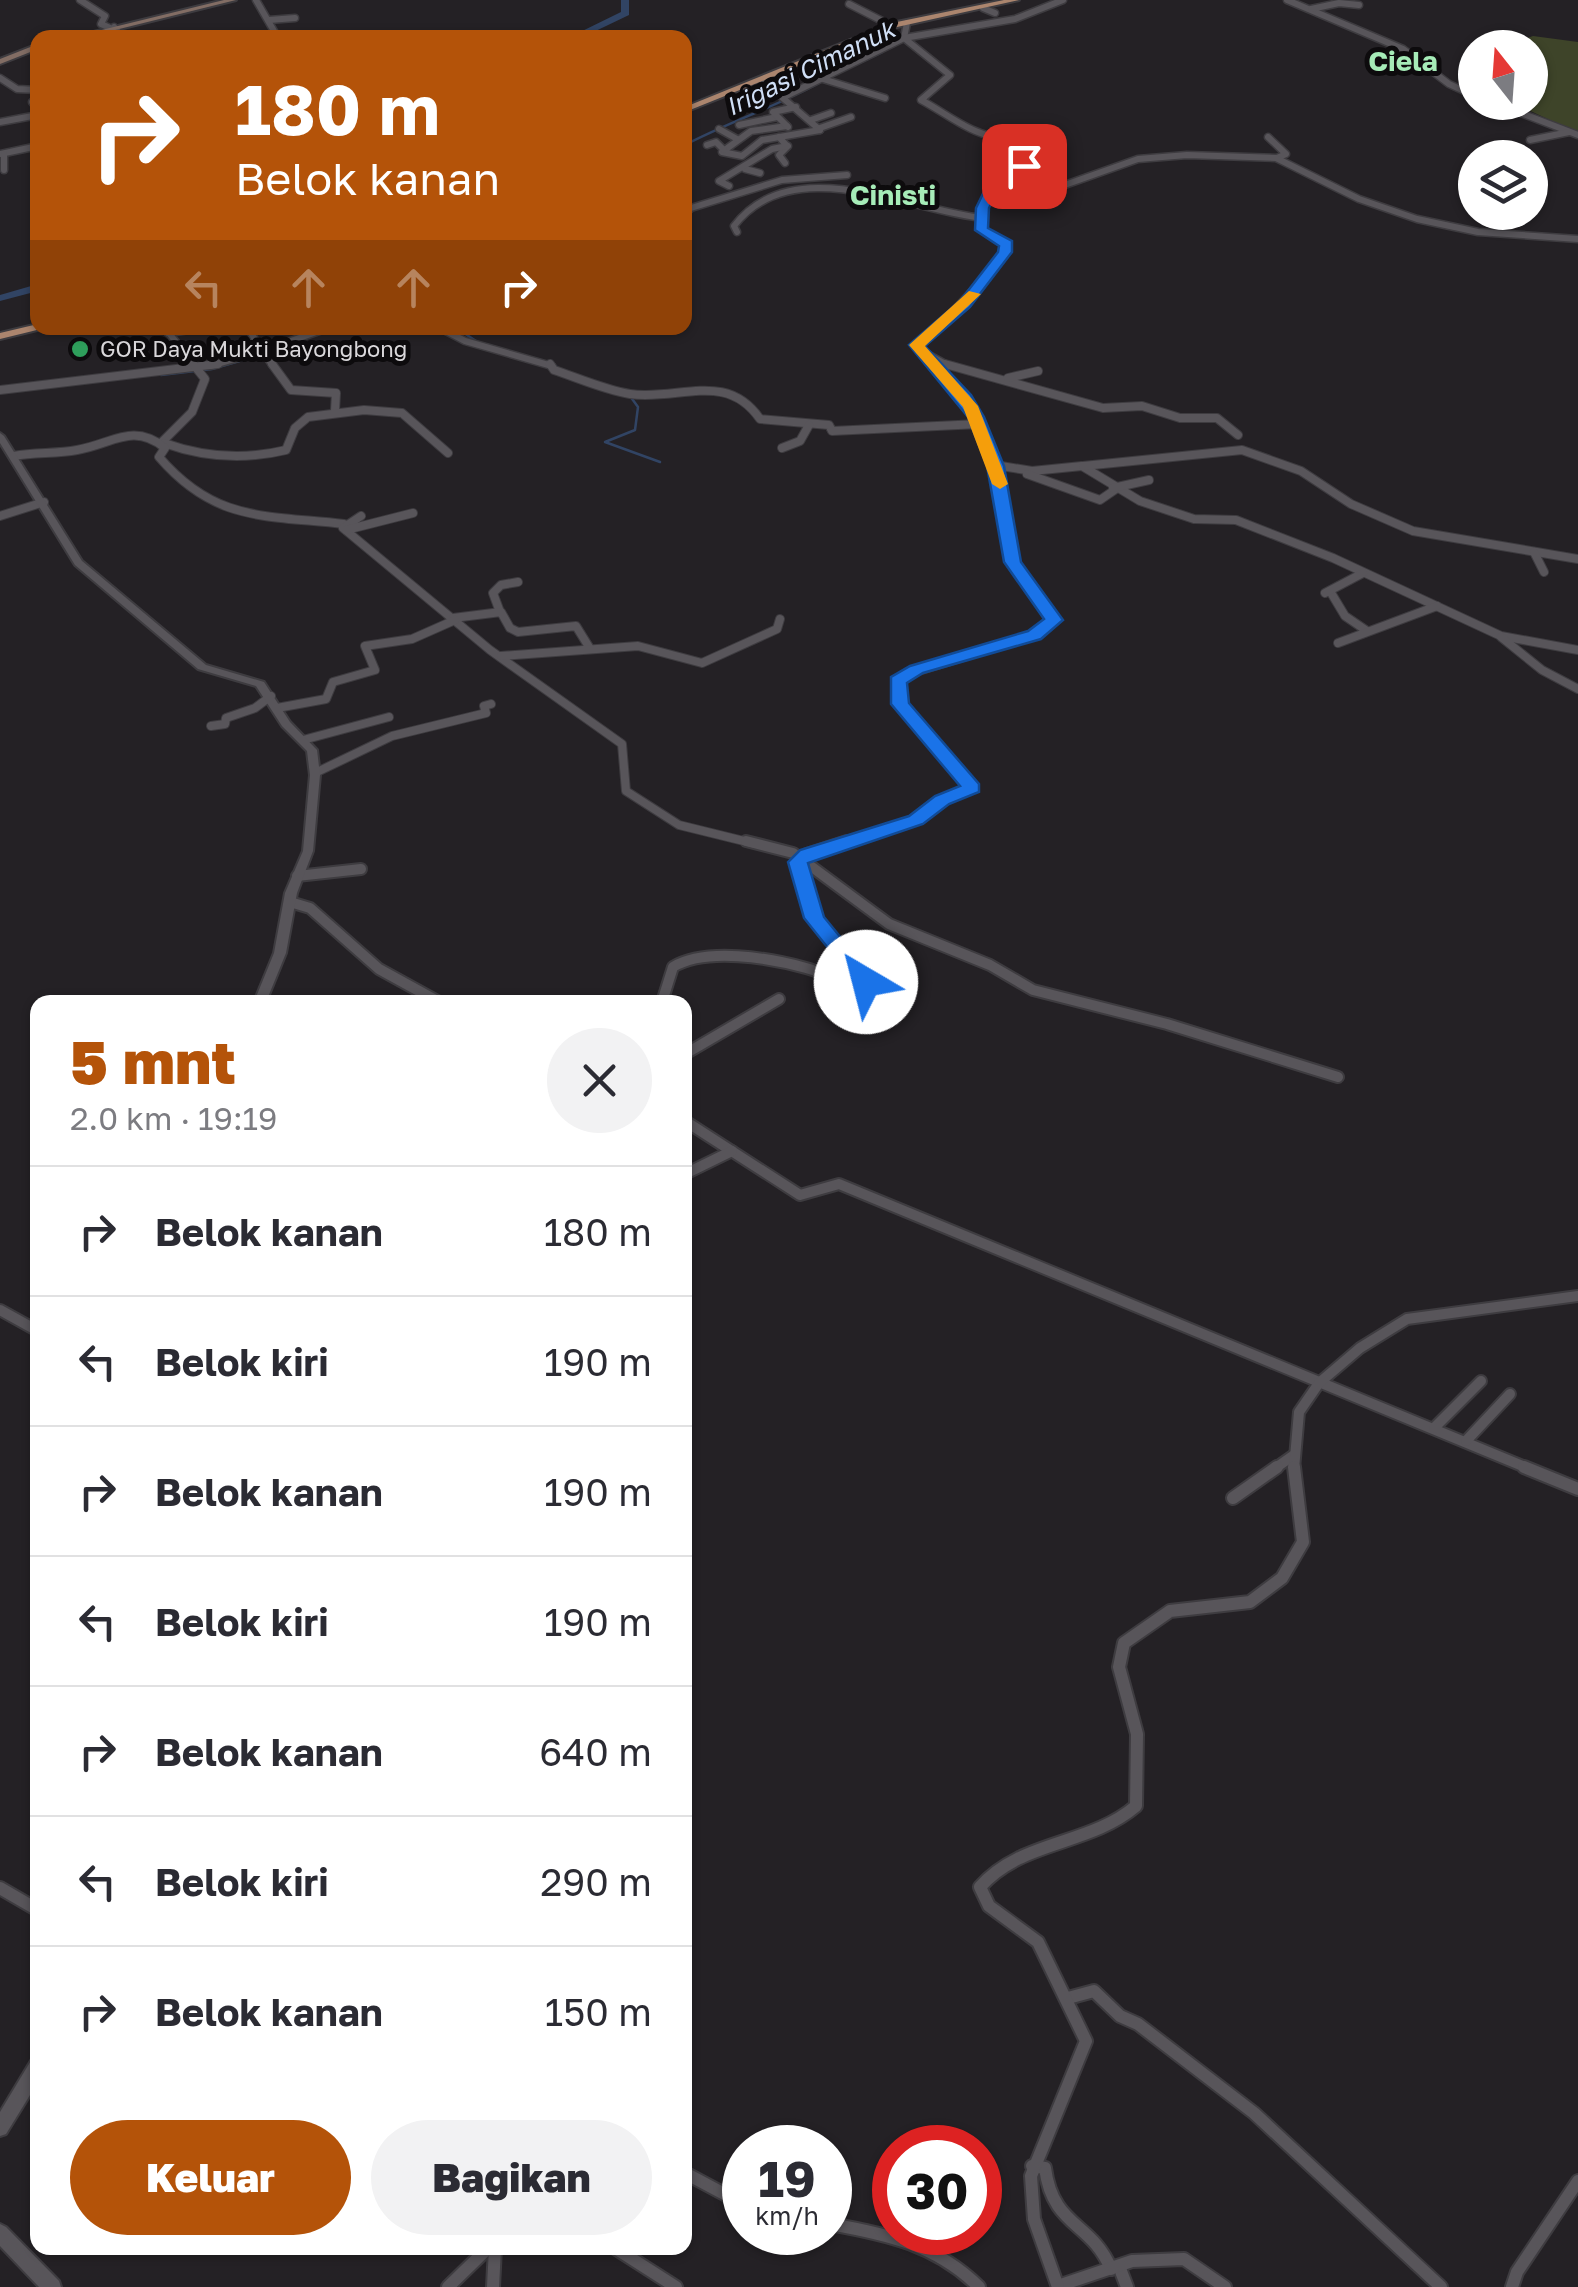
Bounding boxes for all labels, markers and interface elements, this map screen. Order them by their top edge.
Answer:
water label: Irigasi Cimanuk [720,12,902,122]
north arrow [1458,30,1548,120]
map controls [1458,30,1548,230]
district label: Ciela [1368,44,1438,77]
text: 180 m [235,66,440,150]
icon: right [70,70,200,200]
pin [982,124,1067,209]
icon: arrive [997,139,1052,194]
button: layers [1458,140,1548,230]
text: Belok kanan [235,151,500,205]
district label: Cinisti [850,178,936,211]
icon: left [176,260,231,315]
icon: ahead [281,260,336,315]
icon: ahead [386,260,441,315]
icon: right [491,260,546,315]
place label: GOR Daya Mukti Bayongbong [100,335,407,362]
marker: GOR Daya Mukti Bayongbong [69,338,91,360]
position arrow [814,930,918,1034]
text: 5 mnt [70,1025,236,1097]
button: close [547,1028,652,1133]
text: 2.0 km · 19:19 [70,1099,277,1137]
icon: right [70,1204,125,1259]
text: Belok kanan [155,1209,383,1254]
text: 180 m [544,1209,652,1254]
icon: left [70,1334,125,1389]
text: Belok kiri [155,1339,329,1384]
text: 190 m [544,1339,652,1384]
icon: right [70,1464,125,1519]
text: Belok kanan [155,1469,383,1514]
text: 190 m [544,1469,652,1514]
icon: left [70,1594,125,1649]
text: Belok kiri [155,1599,329,1644]
text: 190 m [544,1599,652,1644]
icon: right [70,1724,125,1779]
text: Belok kanan [155,1729,383,1774]
text: 640 m [539,1729,652,1774]
icon: left [70,1854,125,1909]
text: Belok kiri [155,1859,329,1904]
text: 290 m [540,1859,652,1904]
icon: right [70,1984,125,2039]
text: Belok kanan [155,1989,383,2034]
text: 150 m [545,1989,652,2034]
button: Keluar [70,2120,351,2235]
button: Bagikan [371,2120,652,2235]
speed limit sign: 30 [872,2125,1002,2255]
text: 19 [758,2148,816,2208]
text: km/h [755,2200,819,2231]

